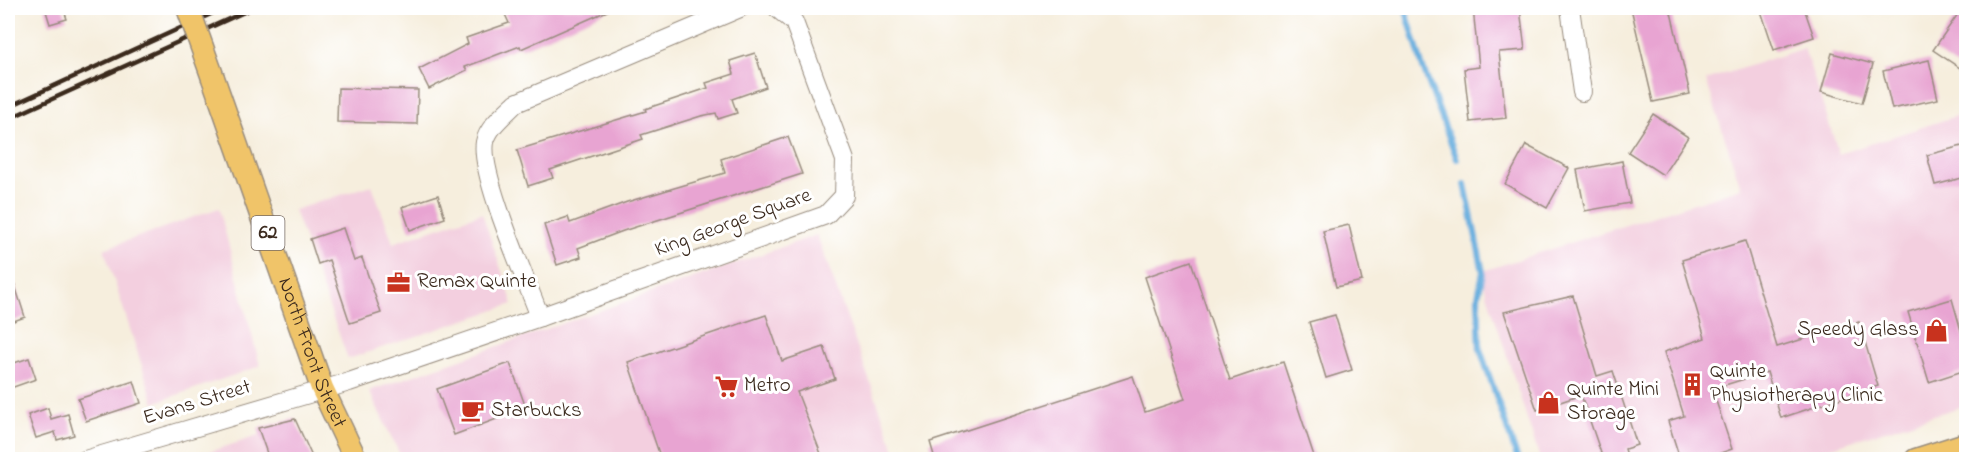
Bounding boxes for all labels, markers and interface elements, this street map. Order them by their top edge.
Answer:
street label: King George Square [651,181,817,267]
road number: 62 [252,216,284,250]
place label: Remax Quinte [417,267,537,297]
office icon: Remax Quinte [386,269,412,295]
street label: North Front Street [269,274,354,433]
place label: Speedy Glass [1797,315,1919,347]
shop icon: Speedy Glass [1924,317,1950,343]
place label: Quinte Physiotherapy Clinic [1710,357,1884,413]
place label: Metro [744,371,791,401]
building icon: Quinte Physiotherapy Clinic [1679,371,1705,397]
street label: Evans Street [139,372,255,434]
supermarket icon: Metro [713,373,739,399]
place label: Quinte Mini Storage [1567,375,1659,431]
shop icon: Quinte Mini Storage [1536,389,1562,415]
place label: Starbucks [491,396,582,426]
cafe icon: Starbucks [460,398,486,424]

